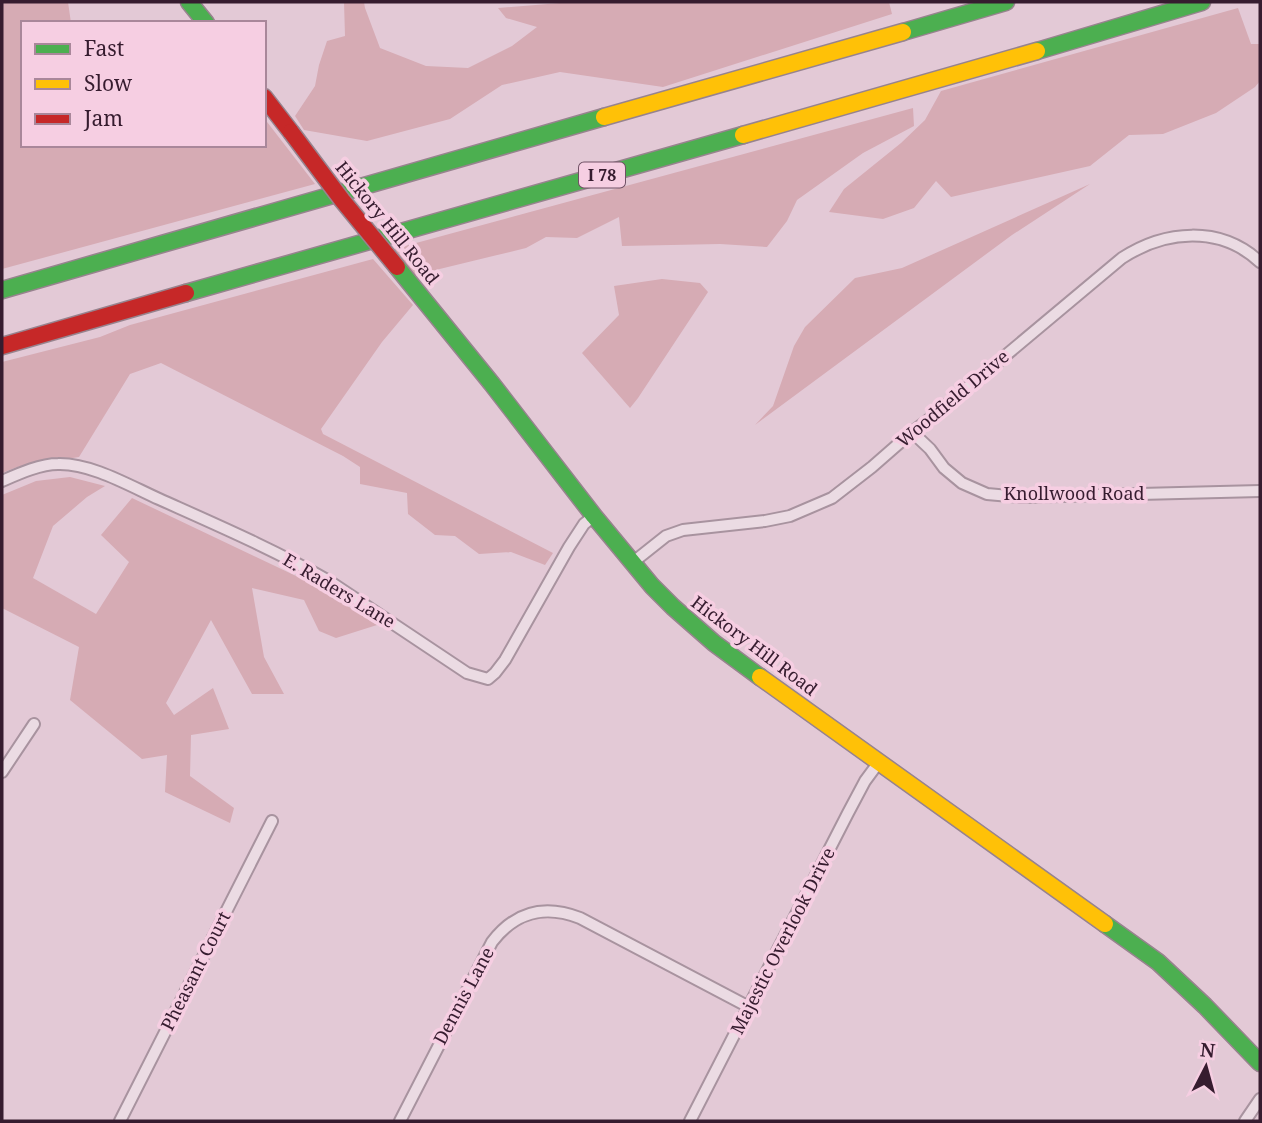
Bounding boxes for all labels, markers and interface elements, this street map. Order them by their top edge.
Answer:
legend [21,21,266,147]
text: Fast [84,34,124,62]
text: Slow [84,69,133,97]
text: Jam [83,104,123,132]
street label: Hickory Hill Road [331,156,445,289]
road number: I 78 [579,162,625,188]
street label: Woodfield Drive [891,344,1014,452]
street label: Knollwood Road [1003,481,1145,505]
street label: E. Raders Lane [279,547,400,633]
street label: Hickory Hill Road [687,590,823,701]
street label: Majestic Overlook Drive [725,843,840,1038]
street label: Pheasant Court [155,907,235,1034]
street label: Dennis Lane [427,943,499,1048]
north arrow [1171,1032,1241,1102]
text: N [1199,1036,1217,1064]

